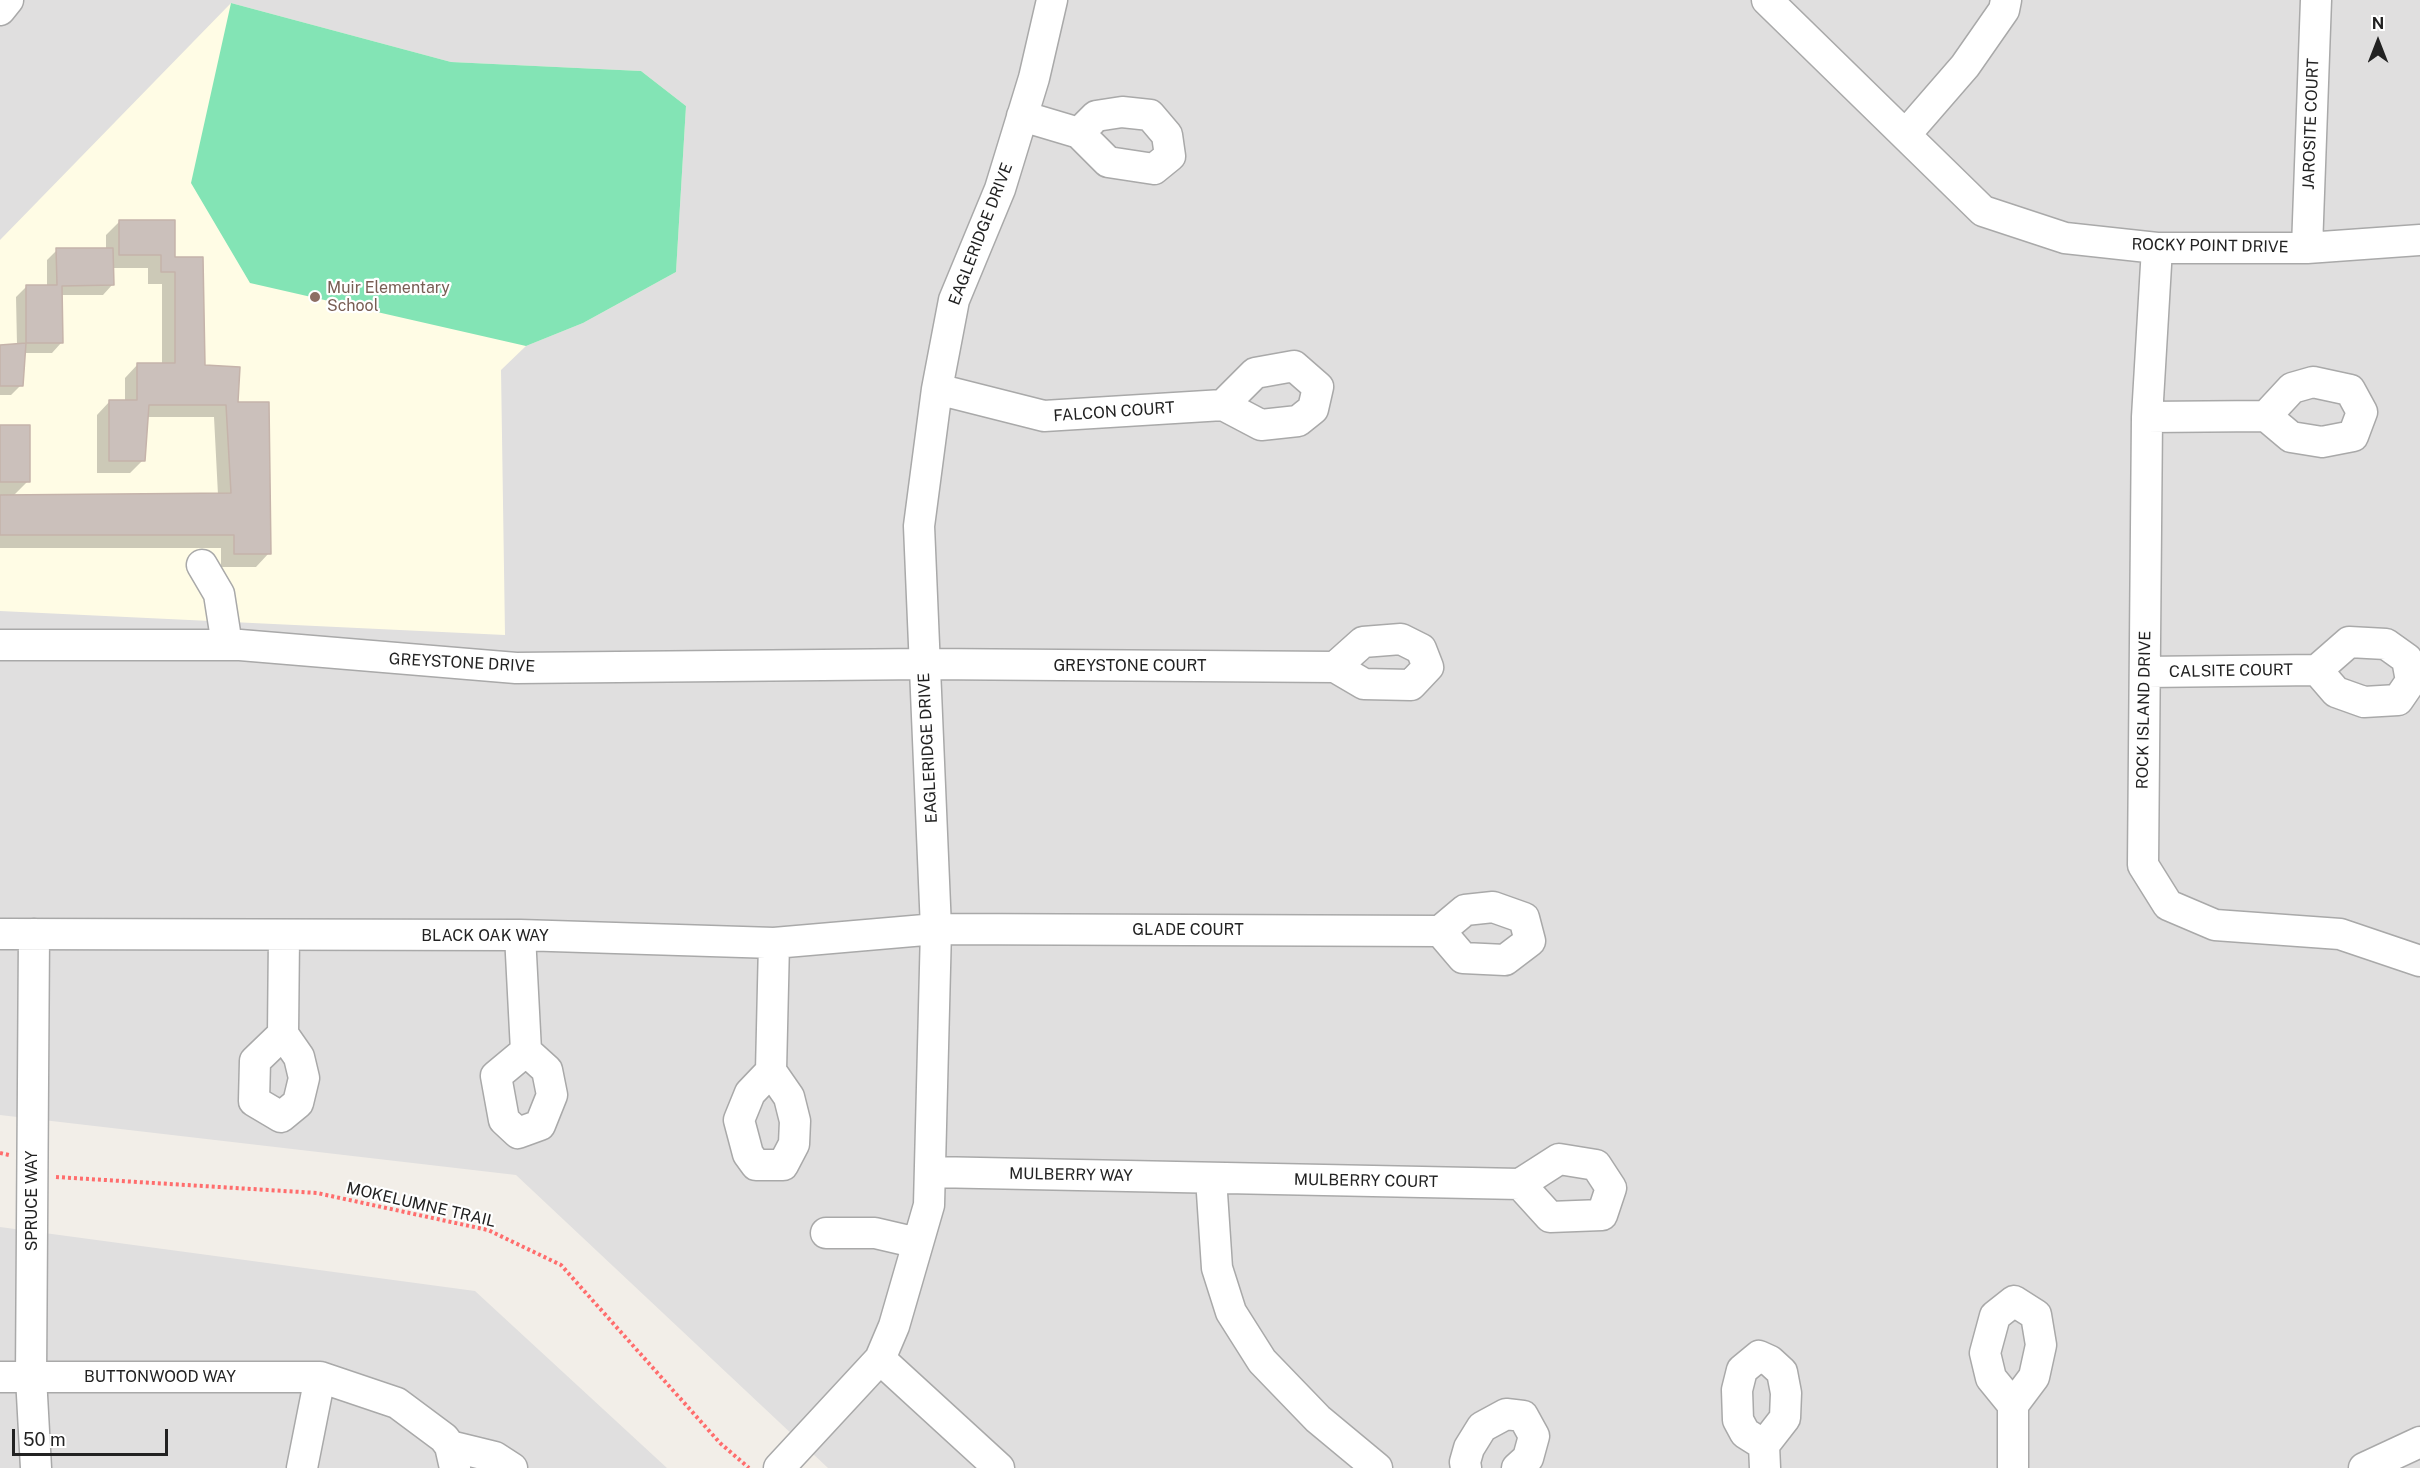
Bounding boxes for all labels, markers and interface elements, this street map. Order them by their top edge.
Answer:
north arrow [2348,12,2408,72]
text: N [2372,14,2384,33]
street label: JAROSITE COURT [2299,58,2323,190]
street label: EAGLERIDGE DRIVE [945,160,1017,308]
street label: ROCKY POINT DRIVE [2131,235,2289,257]
place label: Muir Elementary School [327,278,450,316]
marker: Muir Elementary School [308,290,322,304]
street label: FALCON COURT [1053,398,1175,426]
street label: ROCK ISLAND DRIVE [2133,631,2155,789]
street label: GREYSTONE DRIVE [388,650,536,676]
street label: GREYSTONE COURT [1053,656,1207,676]
street label: CALSITE COURT [2169,660,2293,682]
street label: EAGLERIDGE DRIVE [914,672,942,824]
street label: GLADE COURT [1132,920,1244,940]
street label: BLACK OAK WAY [421,926,549,946]
street label: SPRUCE WAY [22,1151,42,1251]
street label: MULBERRY WAY [1009,1164,1133,1186]
street label: MULBERRY COURT [1294,1170,1438,1192]
street label: MOKELUMNE TRAIL [345,1178,497,1232]
street label: BUTTONWOOD WAY [84,1367,236,1387]
scale bar [15,1417,171,1455]
text: 50 m [23,1429,66,1450]

